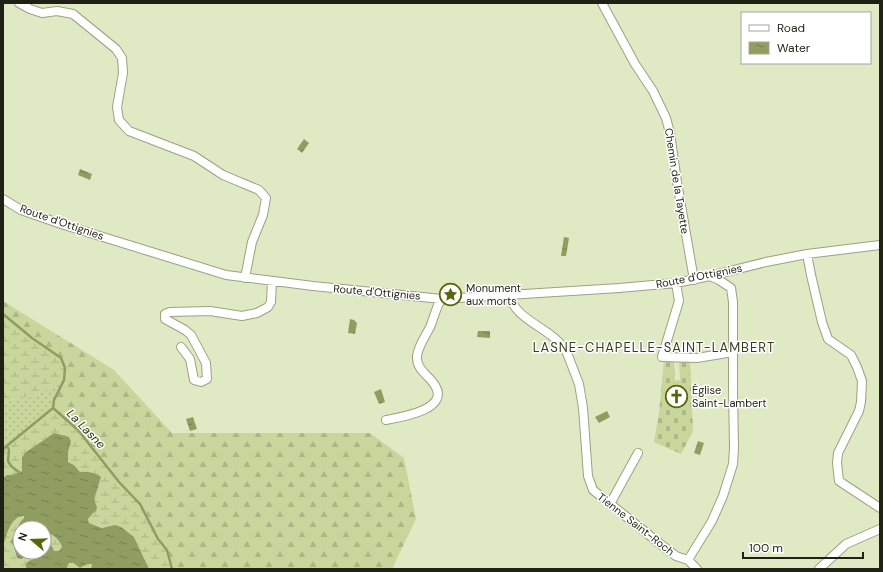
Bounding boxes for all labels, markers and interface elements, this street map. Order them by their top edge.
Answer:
legend [741,12,871,64]
text: Road [777,20,805,36]
text: Water [777,40,811,56]
street label: Chemin de la Tayette [662,127,692,235]
street label: Route d'Ottignies [18,201,106,243]
street label: Route d'Ottignies [655,261,743,291]
street label: Route d'Ottignies [333,281,421,303]
place icon: Monument aux morts [437,281,463,307]
place label: Monument aux morts [466,281,521,308]
district label: LASNE-CHAPELLE-SAINT-LAMBERT [533,339,775,356]
church icon: Église Saint-Lambert [663,383,689,409]
place label: Église Saint-Lambert [692,383,767,410]
water label: La Lasne [63,406,109,452]
street label: Tienne Saint-Roch [595,490,677,558]
north arrow [12,520,52,560]
text: N [15,531,30,543]
scale bar [743,534,863,560]
text: 100 m [749,540,783,556]

